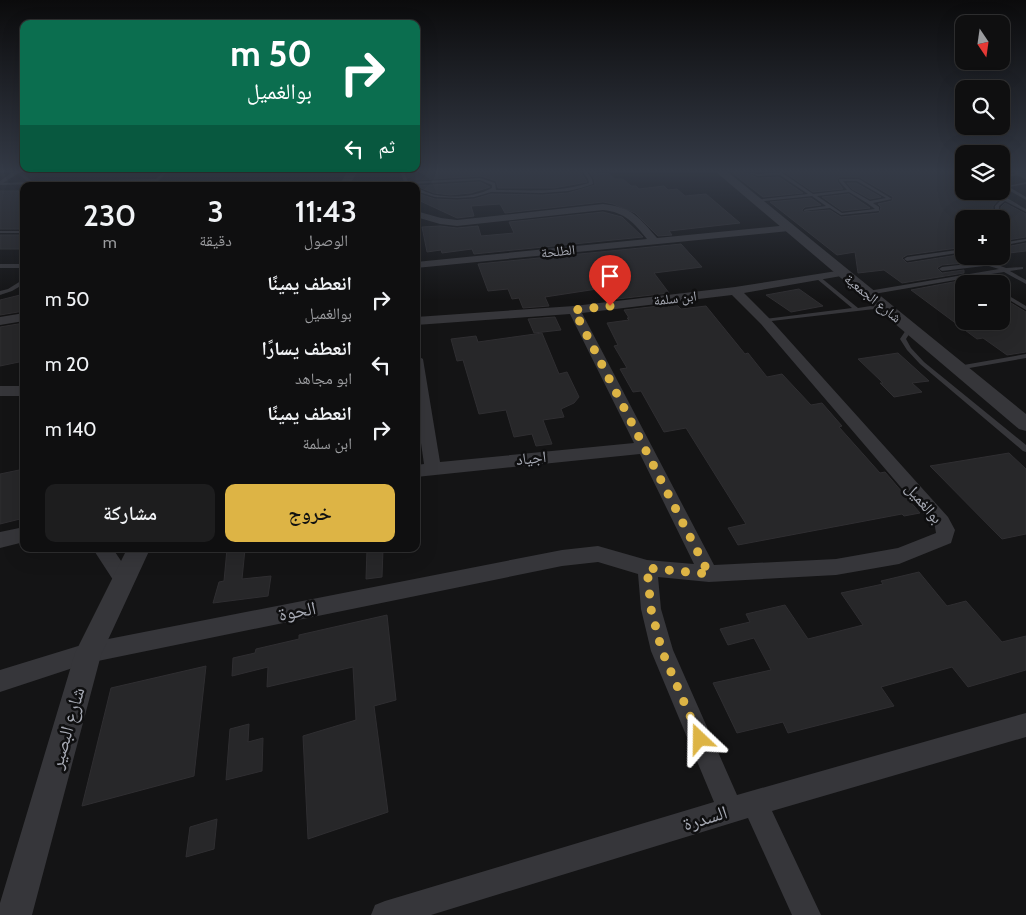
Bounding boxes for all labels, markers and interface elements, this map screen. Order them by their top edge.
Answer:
north arrow [955,15,1010,70]
map controls [955,15,1010,330]
text: 50 m [230,32,312,75]
icon: right [330,40,395,105]
text: بوالغميل [247,78,312,105]
button: search [955,80,1010,135]
icon: left [340,135,368,163]
text: ثم [378,135,395,158]
button: layers [955,145,1010,200]
text: 3 [207,193,224,230]
text: 11:43 [295,193,357,230]
text: 230 [83,197,136,234]
button: + [955,210,1010,265]
text: دقيقة [199,231,232,250]
text: الوصول [304,231,348,250]
text: m [103,233,117,252]
street label: الطلحة [540,240,576,262]
pin [589,255,631,306]
icon: arrive [596,262,624,290]
street label: شارع الجمعية [840,270,905,327]
text: انعطف يمينًا [267,272,352,295]
button: − [955,275,1010,330]
icon: right [367,286,395,314]
street label: ابن سلمة [652,286,698,310]
text: 50 m [45,288,90,311]
text: بوالغميل [304,304,352,323]
text: انعطف يسارًا [262,337,352,360]
icon: left [367,351,395,379]
text: 20 m [45,353,89,376]
text: ابو مجاهد [295,369,352,388]
text: انعطف يمينًا [267,402,352,425]
icon: right [367,416,395,444]
text: 140 m [45,418,96,441]
text: ابن سلمة [303,434,352,453]
street label: اجياد [515,447,547,469]
street label: بوالغميل [901,479,947,528]
button: مشاركة [45,484,215,542]
button: خروج [225,484,395,542]
street label: الحوة [276,596,318,626]
street label: شارع البصير [44,685,90,772]
position arrow [673,712,725,764]
street label: السدرة [680,800,730,836]

